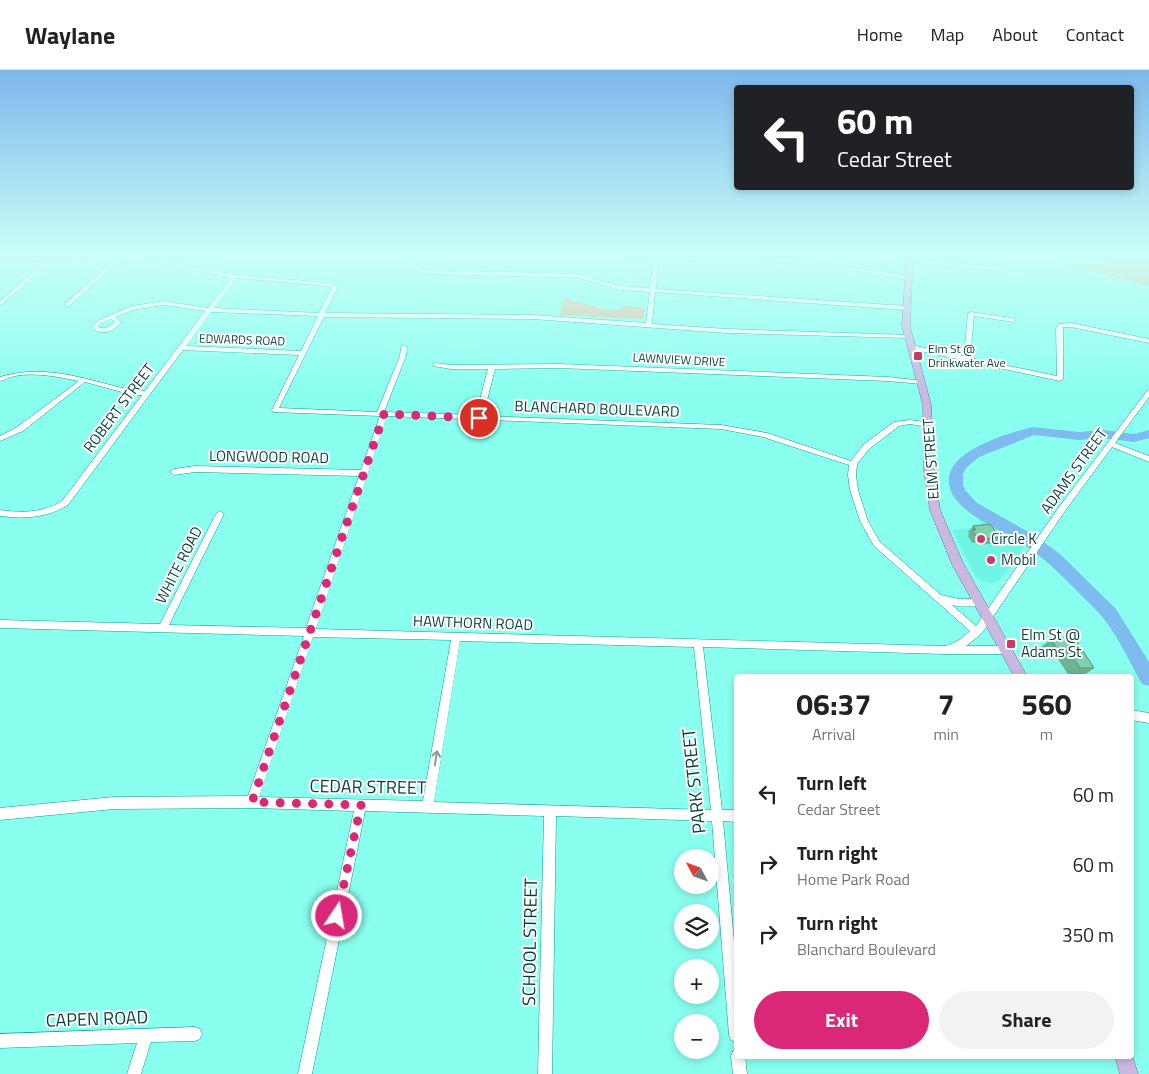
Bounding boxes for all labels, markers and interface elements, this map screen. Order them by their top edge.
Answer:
text: Waylane [25,17,115,53]
text: Home [857,21,903,48]
text: Map [931,21,964,48]
text: About [992,21,1038,48]
text: Contact [1066,21,1124,48]
text: 60 m [837,94,913,148]
icon: left [754,105,819,170]
text: Cedar Street [837,142,952,176]
street label: EDWARDS ROAD [199,329,286,351]
place label: Elm St @ Drinkwater Ave [928,339,1006,372]
street label: LAWNVIEW DRIVE [632,348,726,371]
marker: Elm St @ Drinkwater Ave [912,350,924,362]
street label: ROBERT STREET [77,358,160,457]
street label: BLANCHARD BOULEVARD [514,394,680,423]
pin [458,397,500,439]
icon: arrive [465,404,493,432]
street label: ELM STREET [916,418,945,500]
street label: ADAMS STREET [1035,423,1113,518]
street label: LONGWOOD ROAD [209,444,329,469]
street label: WHITE ROAD [149,522,208,607]
place label: Circle K [991,527,1037,550]
marker: Circle K [975,533,987,545]
place label: Mobil [1001,548,1036,571]
marker: Mobil [985,554,997,566]
street label: HAWTHORN ROAD [413,609,533,636]
place label: Elm St @ Adams St [1021,623,1082,663]
marker: Elm St @ Adams St [1005,638,1017,650]
text: 06:37 [796,681,871,727]
text: 7 [938,681,955,727]
text: 560 [1021,681,1072,727]
text: Arrival [812,722,855,746]
text: min [933,722,959,746]
text: m [1040,722,1053,746]
street label: PARK STREET [674,726,712,835]
one-way arrow [431,750,441,766]
text: Turn left [797,768,867,797]
street label: CEDAR STREET [309,772,427,801]
icon: left [754,780,782,808]
text: 60 m [1073,780,1114,809]
text: Cedar Street [797,797,880,821]
text: Turn right [797,838,878,867]
north arrow [674,849,719,894]
map controls [674,849,719,1059]
icon: right [754,850,782,878]
text: 60 m [1073,850,1114,879]
text: Home Park Road [797,867,910,891]
street label: SCHOOL STREET [515,877,544,1006]
position arrow [310,889,362,941]
button: layers [674,904,719,949]
text: Turn right [797,908,878,937]
icon: right [754,920,782,948]
text: 350 m [1062,920,1114,949]
text: Blanchard Boulevard [797,937,936,961]
button: + [674,959,719,1004]
button: Exit [754,991,929,1049]
button: Share [939,991,1114,1049]
street label: CAPEN ROAD [45,1003,149,1034]
button: − [674,1014,719,1059]

